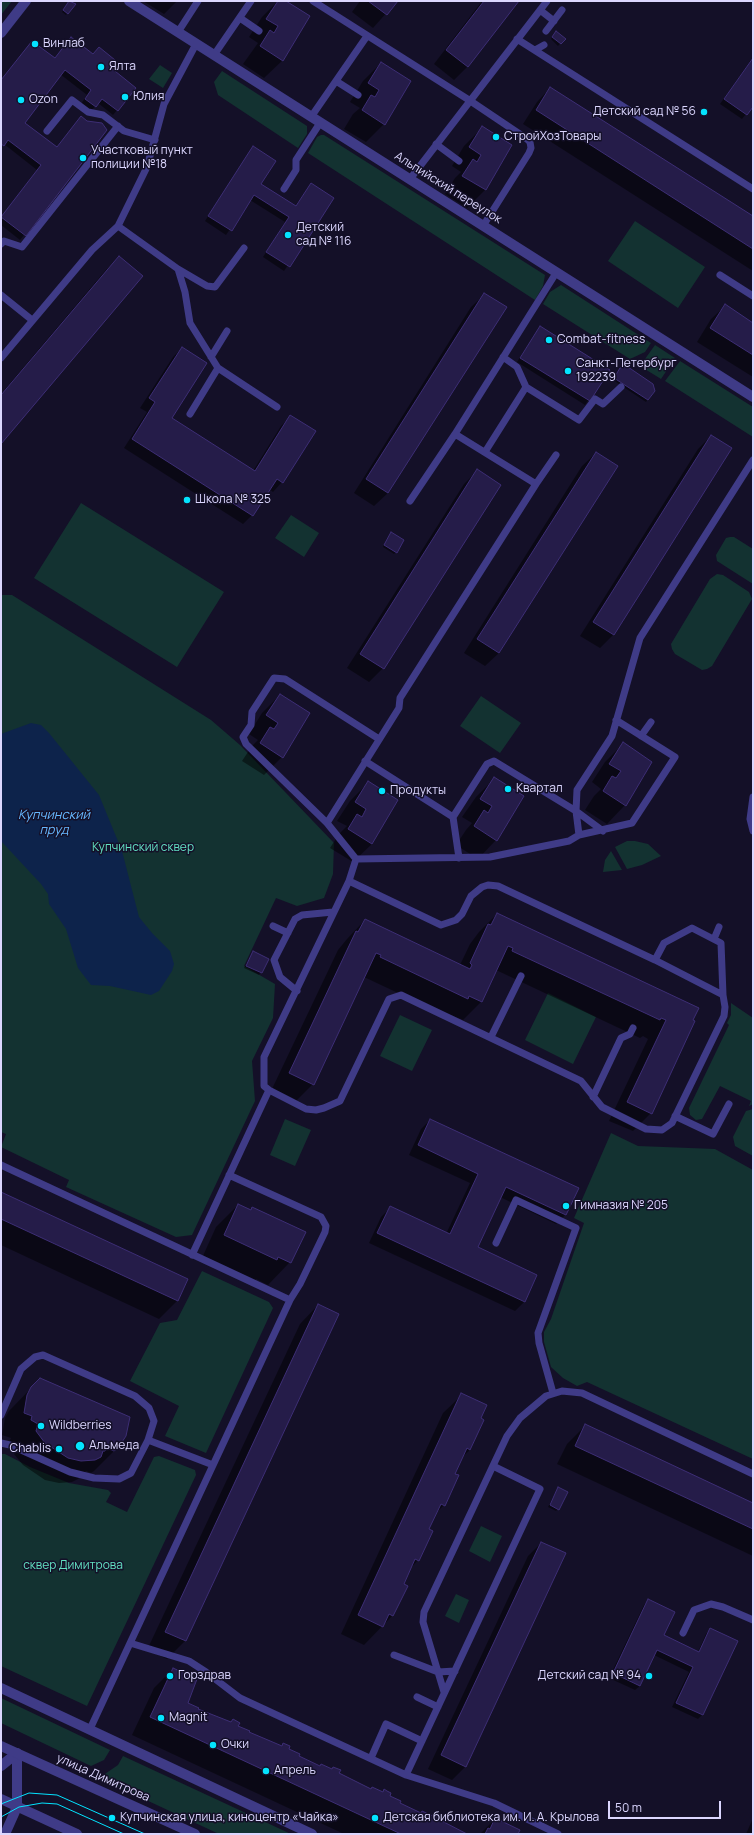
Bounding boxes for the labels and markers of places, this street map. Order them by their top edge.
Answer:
place label: Винлаб [43,37,85,51]
marker: Винлаб [30,39,40,49]
place label: Ялта [109,60,136,74]
marker: Ялта [96,62,106,72]
place label: Юлия [133,90,164,104]
marker: Юлия [120,92,130,102]
place label: Ozon [29,93,58,107]
marker: Ozon [16,95,26,105]
place label: Детский сад № 56 [593,105,696,119]
marker: Детский сад № 56 [699,107,709,117]
place label: СтройХозТовары [504,130,601,144]
marker: СтройХозТовары [491,132,501,142]
place label: Участковый пункт полиции №18 [91,144,193,172]
marker: Участковый пункт полиции №18 [78,153,88,163]
place label: Детский сад № 116 [296,221,351,249]
marker: Детский сад № 116 [283,230,293,240]
place label: Combat-fitness [557,333,645,347]
marker: Combat-fitness [544,335,554,345]
place label: Санкт-Петербург 192239 [576,357,677,385]
marker: Санкт-Петербург 192239 [563,366,573,376]
place label: Школа № 325 [195,493,271,507]
marker: Школа № 325 [182,495,192,505]
place label: Квартал [516,782,563,796]
place label: Продукты [390,784,446,798]
marker: Квартал [503,784,513,794]
marker: Продукты [377,786,387,796]
place label: Гимназия № 205 [574,1199,668,1213]
marker: Гимназия № 205 [561,1201,571,1211]
place label: Wildberries [49,1419,112,1433]
marker: Wildberries [36,1421,46,1431]
place label: Альмеда [89,1439,139,1453]
marker: Альмеда [74,1440,86,1452]
place label: Chablis [10,1442,51,1456]
marker: Chablis [54,1444,64,1454]
place label: Горздрав [178,1669,231,1683]
place label: Детский сад № 94 [538,1669,641,1683]
marker: Горздрав [165,1671,175,1681]
marker: Детский сад № 94 [644,1671,654,1681]
place label: Magnit [169,1711,208,1725]
marker: Magnit [156,1713,166,1723]
place label: Очки [221,1738,249,1752]
marker: Очки [208,1740,218,1750]
place label: Апрель [274,1764,316,1778]
marker: Апрель [261,1766,271,1776]
place label: Купчинская улица, киноцентр «Чайка» [120,1811,339,1825]
place label: Детская библиотека им. И. А. Крылова [383,1811,599,1825]
marker: Купчинская улица, киноцентр «Чайка» [107,1813,117,1823]
marker: Детская библиотека им. И. А. Крылова [370,1813,380,1823]

